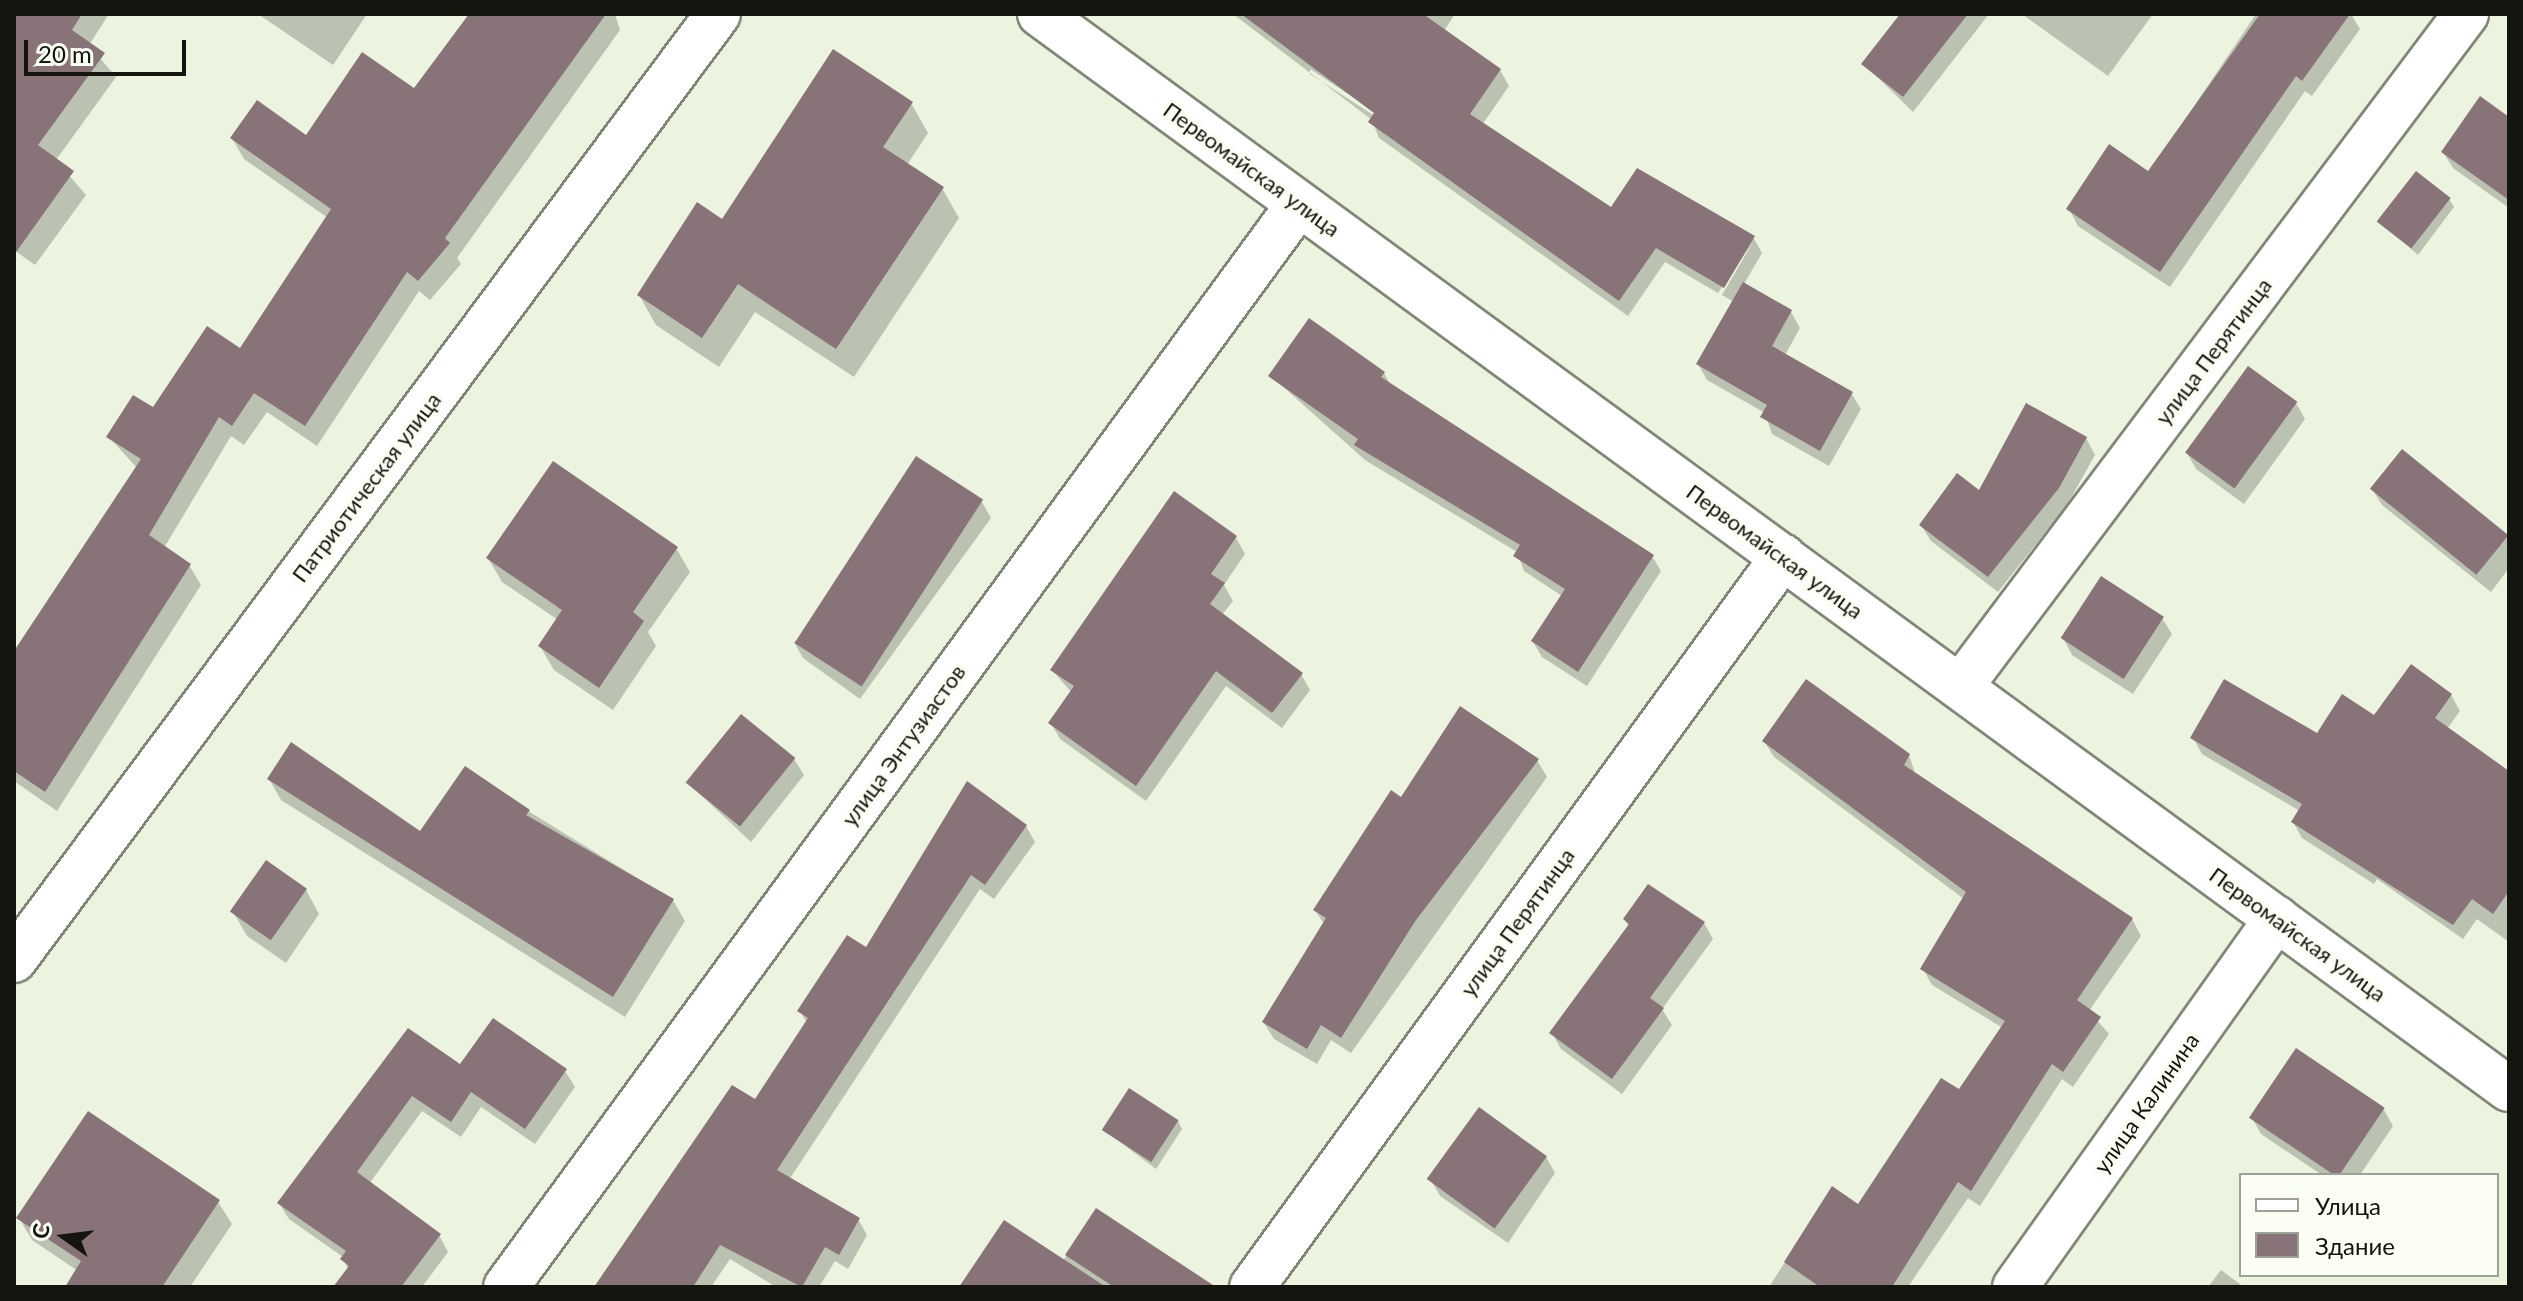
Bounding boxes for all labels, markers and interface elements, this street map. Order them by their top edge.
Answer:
scale bar [28,24,190,74]
text: 20 m [38,39,92,68]
street label: Первомайская улица [1159,96,1345,242]
street label: улица Перятинца [2149,273,2277,429]
street label: Патриотическая улица [286,387,446,587]
street label: Первомайская улица [1682,478,1868,624]
street label: улица Энтузиастов [836,659,970,831]
street label: улица Перятинца [1454,843,1580,1001]
street label: Первомайская улица [2205,861,2391,1007]
street label: улица Калинина [2088,1028,2204,1178]
legend [2239,1173,2499,1277]
text: Улица [2315,1191,2381,1220]
north arrow [24,1197,104,1277]
text: С [25,1221,55,1241]
text: Здание [2315,1231,2395,1260]

